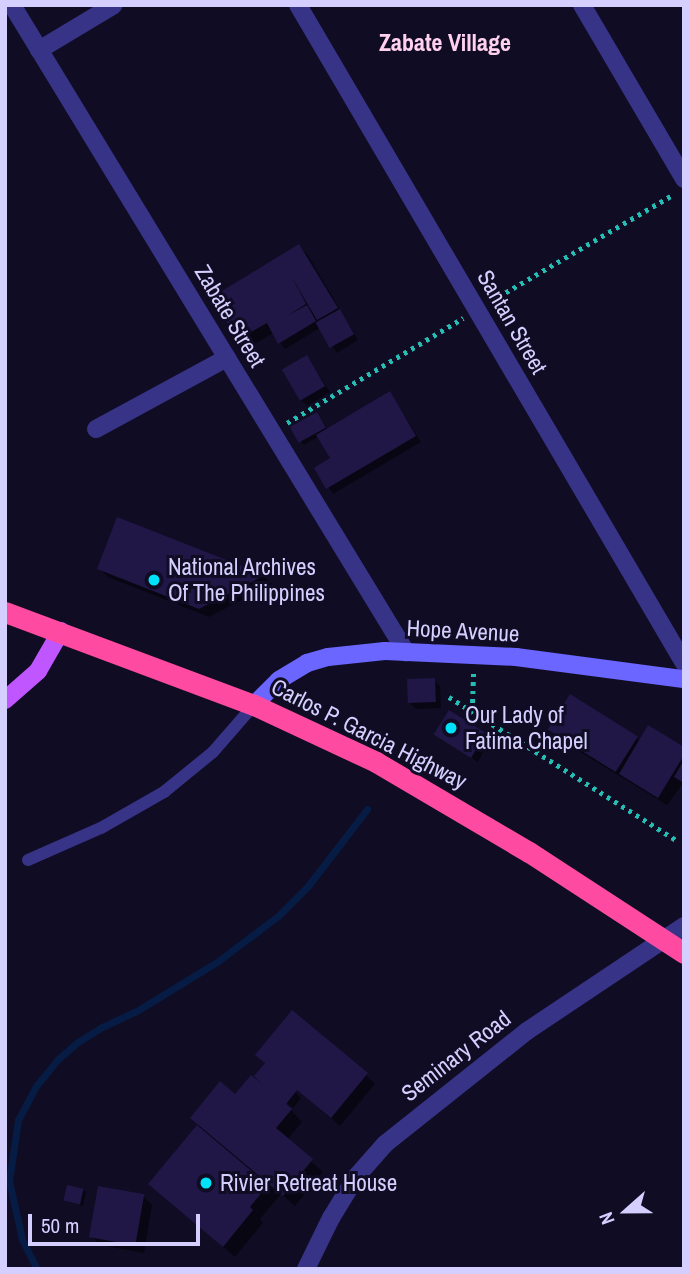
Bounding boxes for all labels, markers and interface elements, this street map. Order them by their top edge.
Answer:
district label: Zabate Village [379,29,511,57]
street label: Zabate Street [189,260,271,372]
street label: Santan Street [471,265,553,379]
place label: National Archives Of The Philippines [168,553,325,607]
marker: National Archives Of The Philippines [146,572,162,588]
street label: Hope Avenue [405,614,521,648]
street label: Carlos P. Garcia Highway [267,673,471,795]
place label: Our Lady of Fatima Chapel [465,701,588,755]
marker: Our Lady of Fatima Chapel [443,720,459,736]
street label: Seminary Road [396,1005,516,1107]
place label: Rivier Retreat House [220,1169,397,1197]
marker: Rivier Retreat House [198,1175,214,1191]
north arrow [591,1176,661,1246]
scale bar [32,1200,203,1244]
text: N [592,1209,621,1228]
text: 50 m [41,1211,79,1240]

